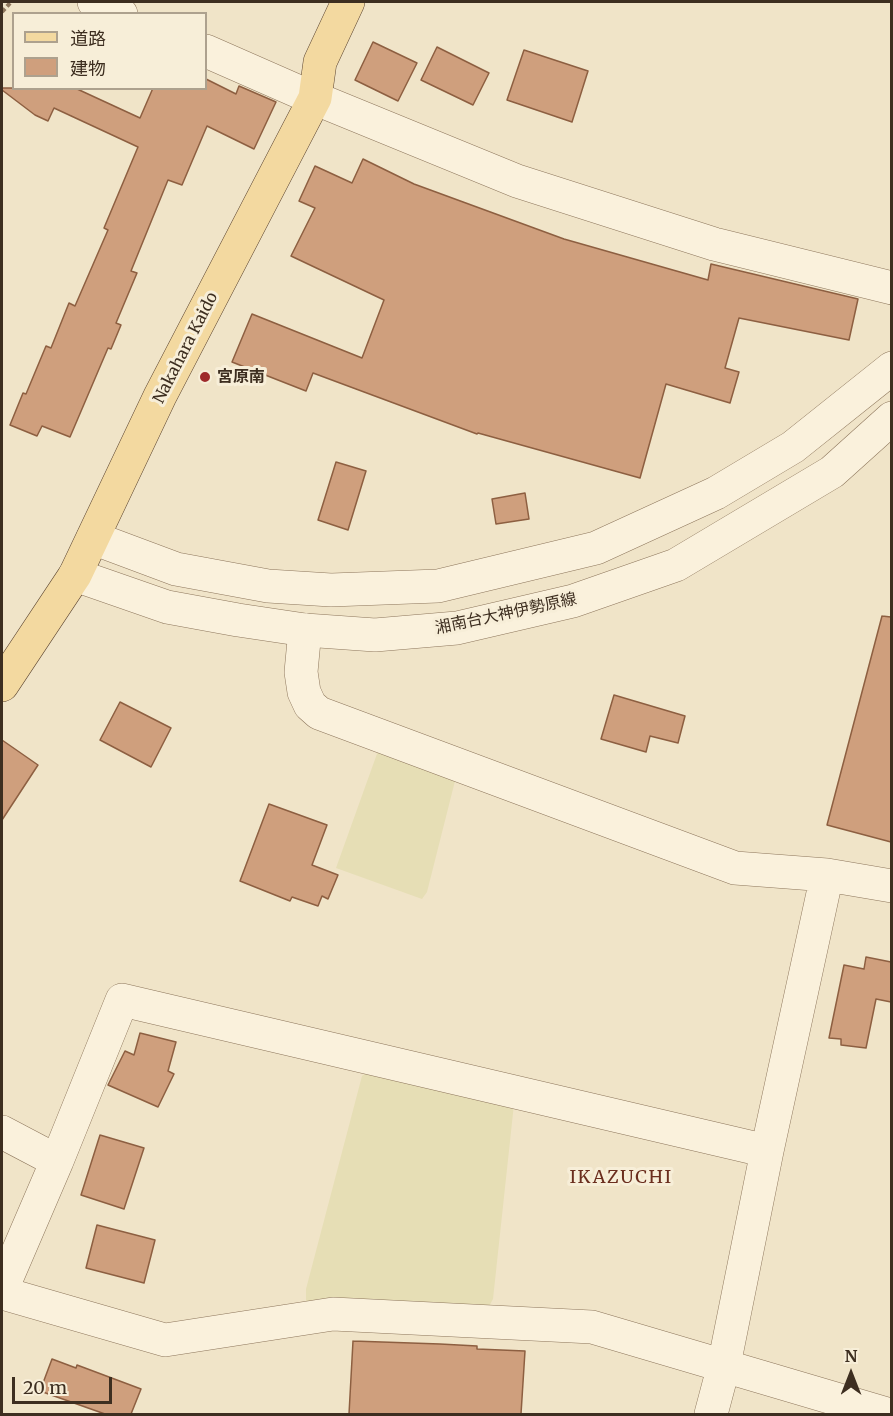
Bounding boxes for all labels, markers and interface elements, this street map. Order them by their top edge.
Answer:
legend [12,12,207,90]
text: 道路 [70,27,106,50]
text: 建物 [70,57,106,80]
street label: Nakahara Kaido [150,289,222,407]
place label: 宮原南 [217,367,265,387]
marker: 宮原南 [198,370,212,384]
street label: 湘南台大神伊勢原線 [434,590,578,638]
district label: IKAZUCHI [569,1167,673,1189]
north arrow [821,1344,881,1404]
text: N [845,1346,857,1366]
scale bar [15,1365,116,1403]
text: 20 m [23,1376,67,1399]

